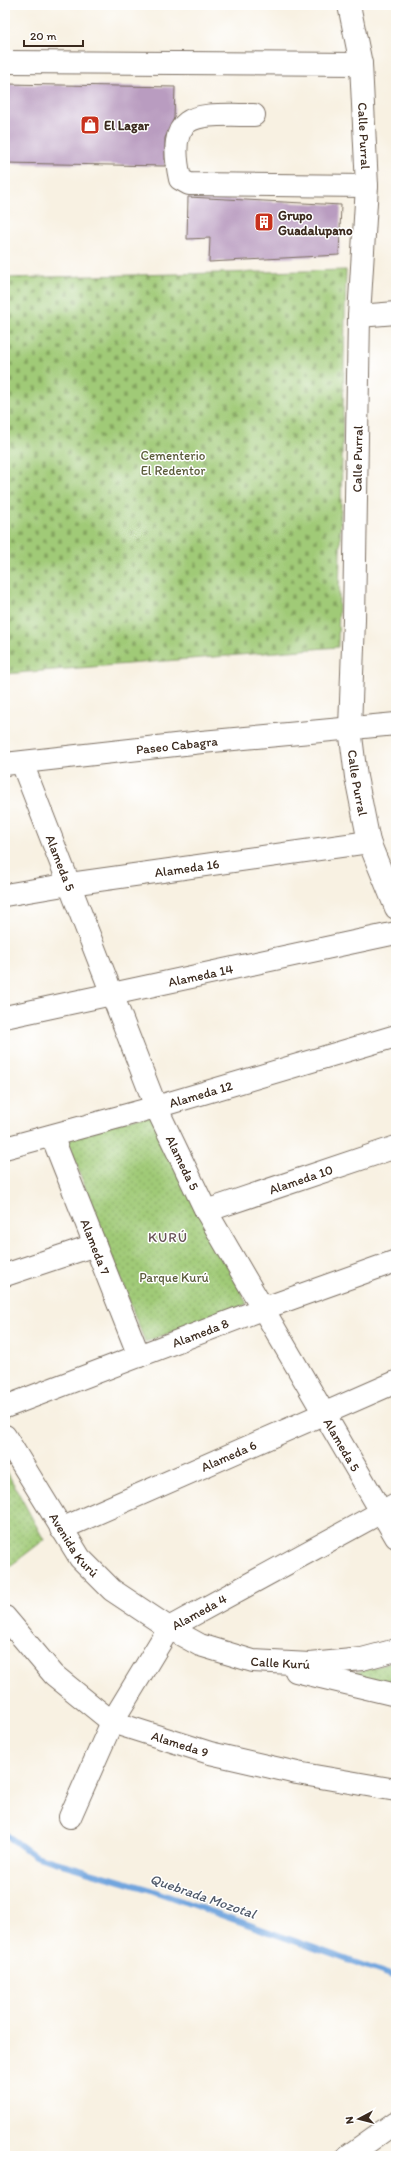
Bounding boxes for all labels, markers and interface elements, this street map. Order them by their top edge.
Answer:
scale bar [24,22,83,48]
text: 20 m [30,29,57,43]
street label: Calle Purral [355,102,373,170]
shop icon: El Lagar [79,114,101,136]
place label: El Lagar [104,118,150,134]
place label: Grupo Guadalupano [278,208,353,239]
building icon: Grupo Guadalupano [253,211,275,233]
street label: Calle Purral [349,425,366,493]
park label: Cementerio El Redentor [141,448,206,478]
street label: Paseo Cabagra [135,734,219,757]
street label: Calle Purral [345,749,371,818]
street label: Alameda 5 [43,833,78,893]
street label: Alameda 16 [154,856,220,880]
street label: Alameda 14 [167,961,235,990]
street label: Alameda 12 [167,1078,234,1111]
street label: Alameda 5 [163,1133,202,1193]
street label: Alameda 10 [267,1162,335,1197]
street label: Alameda 7 [78,1217,113,1277]
district label: KURÚ [148,1229,188,1246]
park label: Parque Kurú [139,1270,209,1285]
street label: Alameda 8 [170,1315,231,1351]
street label: Alameda 5 [320,1416,363,1474]
street label: Alameda 6 [199,1437,259,1475]
street label: Avenida Kurú [46,1510,101,1580]
street label: Alameda 4 [169,1591,229,1633]
street label: Calle Kurú [250,1654,310,1672]
street label: Alameda 9 [150,1728,211,1760]
water label: Quebrada Mozotal [148,1870,259,1923]
north arrow [339,2099,379,2139]
text: N [343,2116,356,2125]

